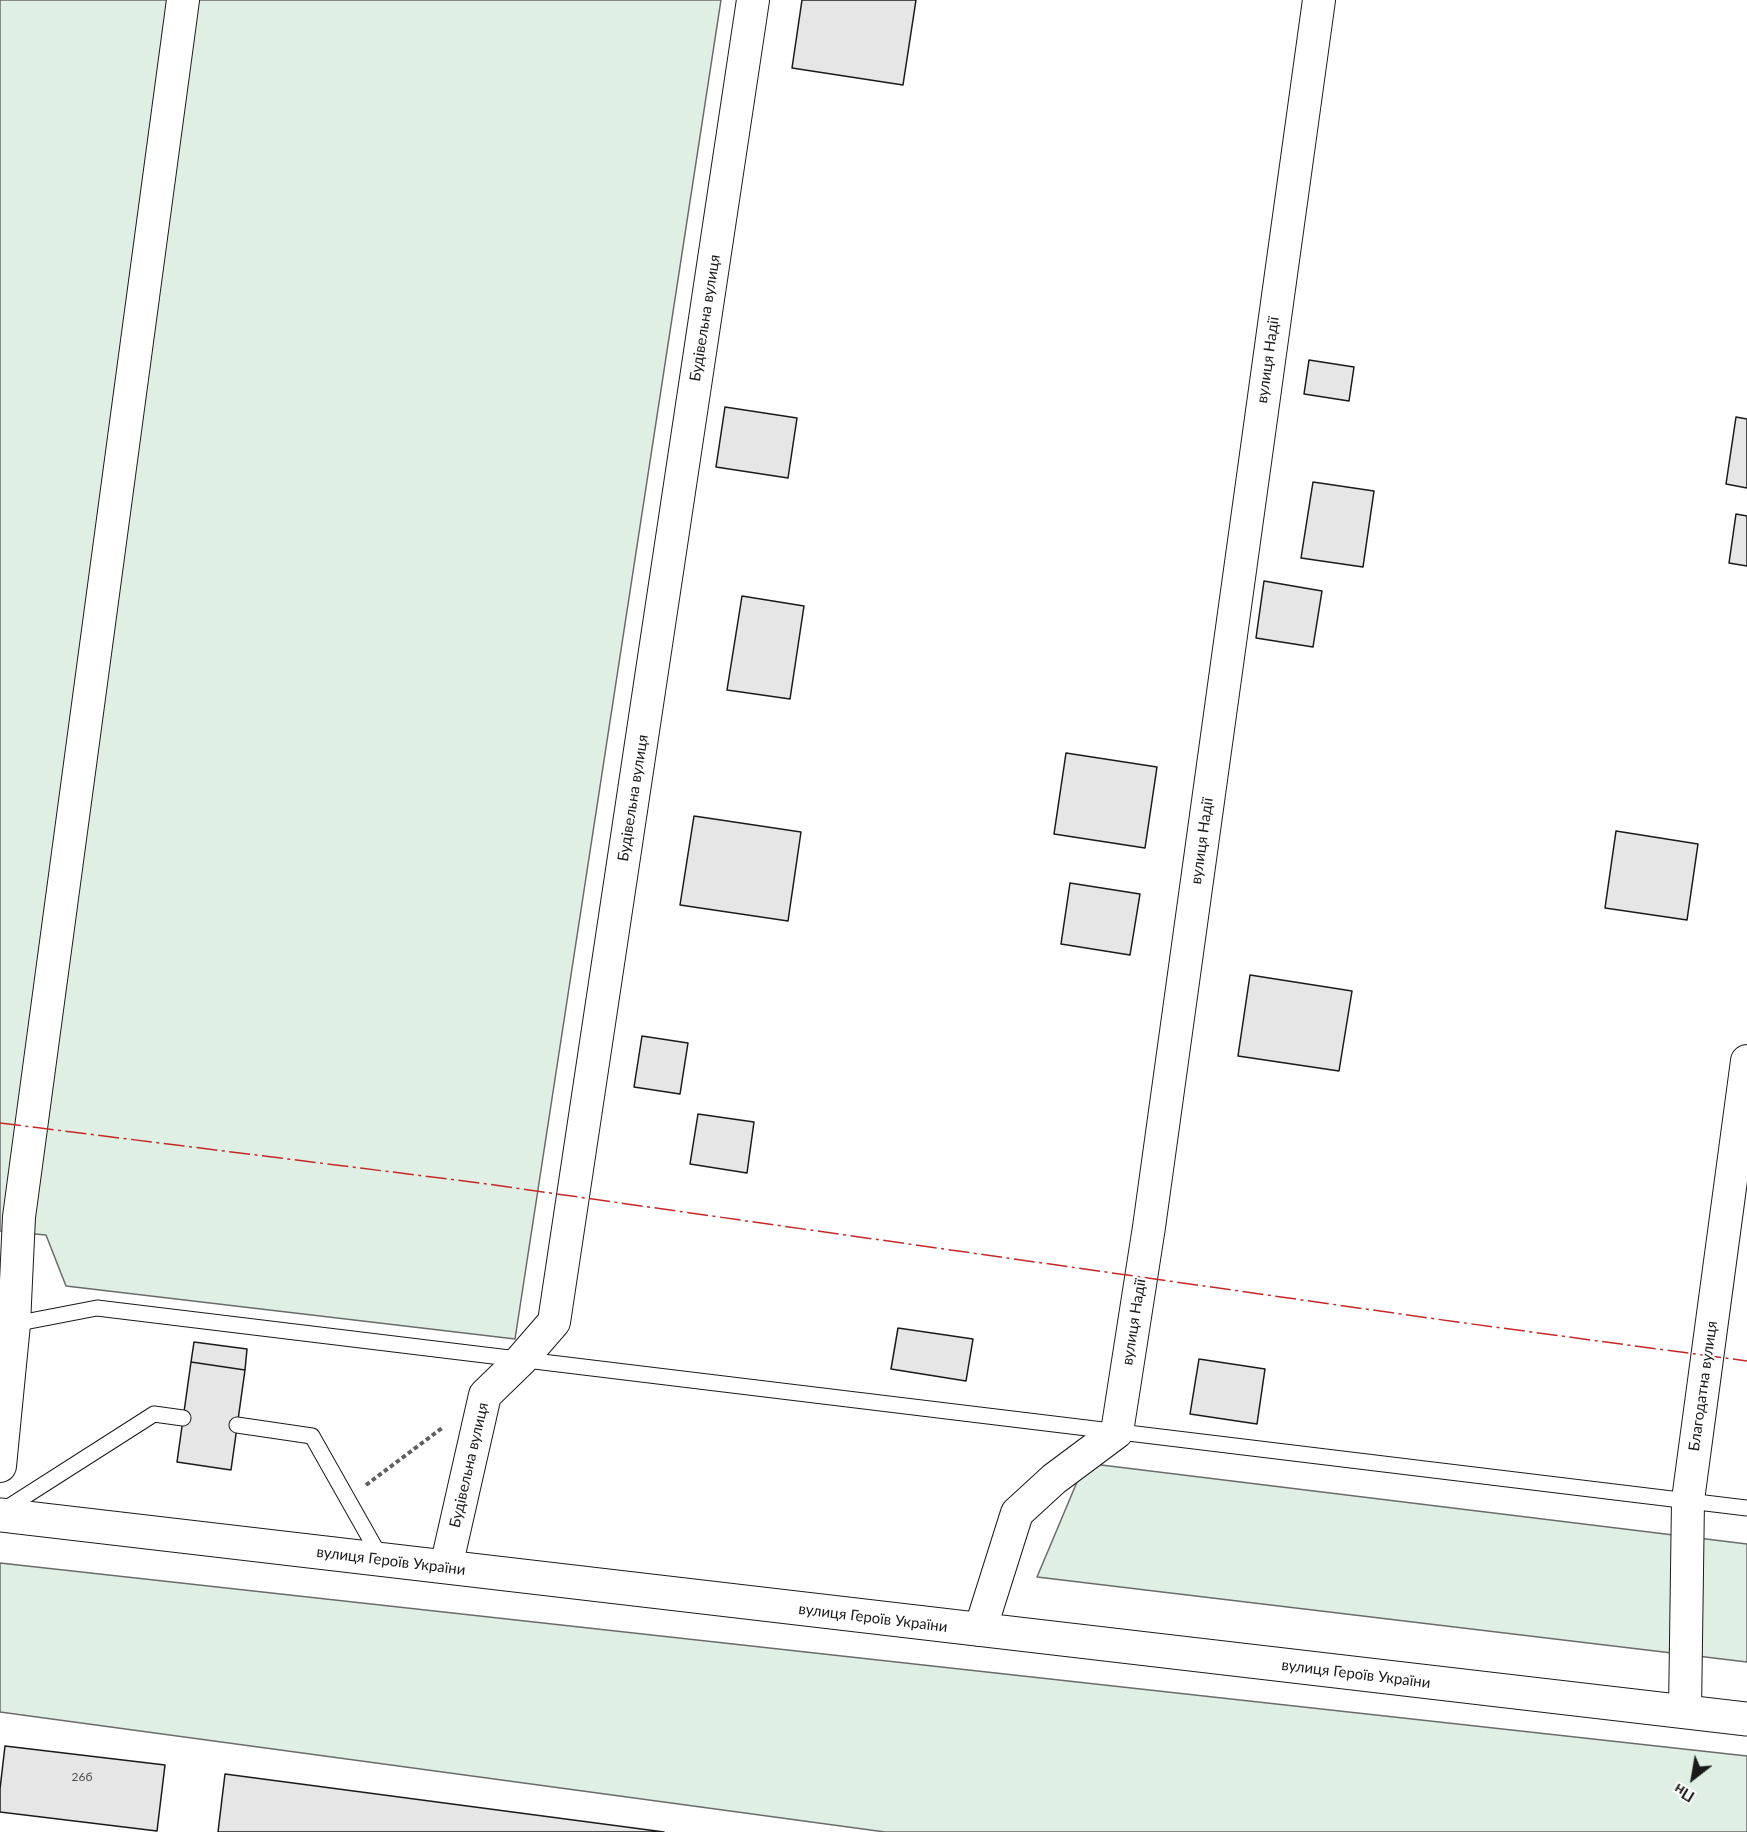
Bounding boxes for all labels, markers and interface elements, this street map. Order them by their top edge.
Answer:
street label: Будівельна вулиця [686,253,724,383]
street label: вулиця Надії [1253,316,1283,404]
street label: Будівельна вулиця [614,733,652,863]
street label: вулиця Надії [1187,797,1217,885]
street label: вулиця Надії [1118,1278,1150,1366]
street label: Благодатна вулиця [1685,1320,1721,1452]
street label: Будівельна вулиця [446,1401,492,1529]
street label: вулиця Героїв України [316,1543,466,1579]
street label: вулиця Героїв України [798,1600,948,1636]
street label: вулиця Героїв України [1281,1656,1431,1692]
north arrow [1663,1748,1723,1808]
house number: 26б [72,1770,92,1784]
text: Пн [1670,1780,1697,1807]

